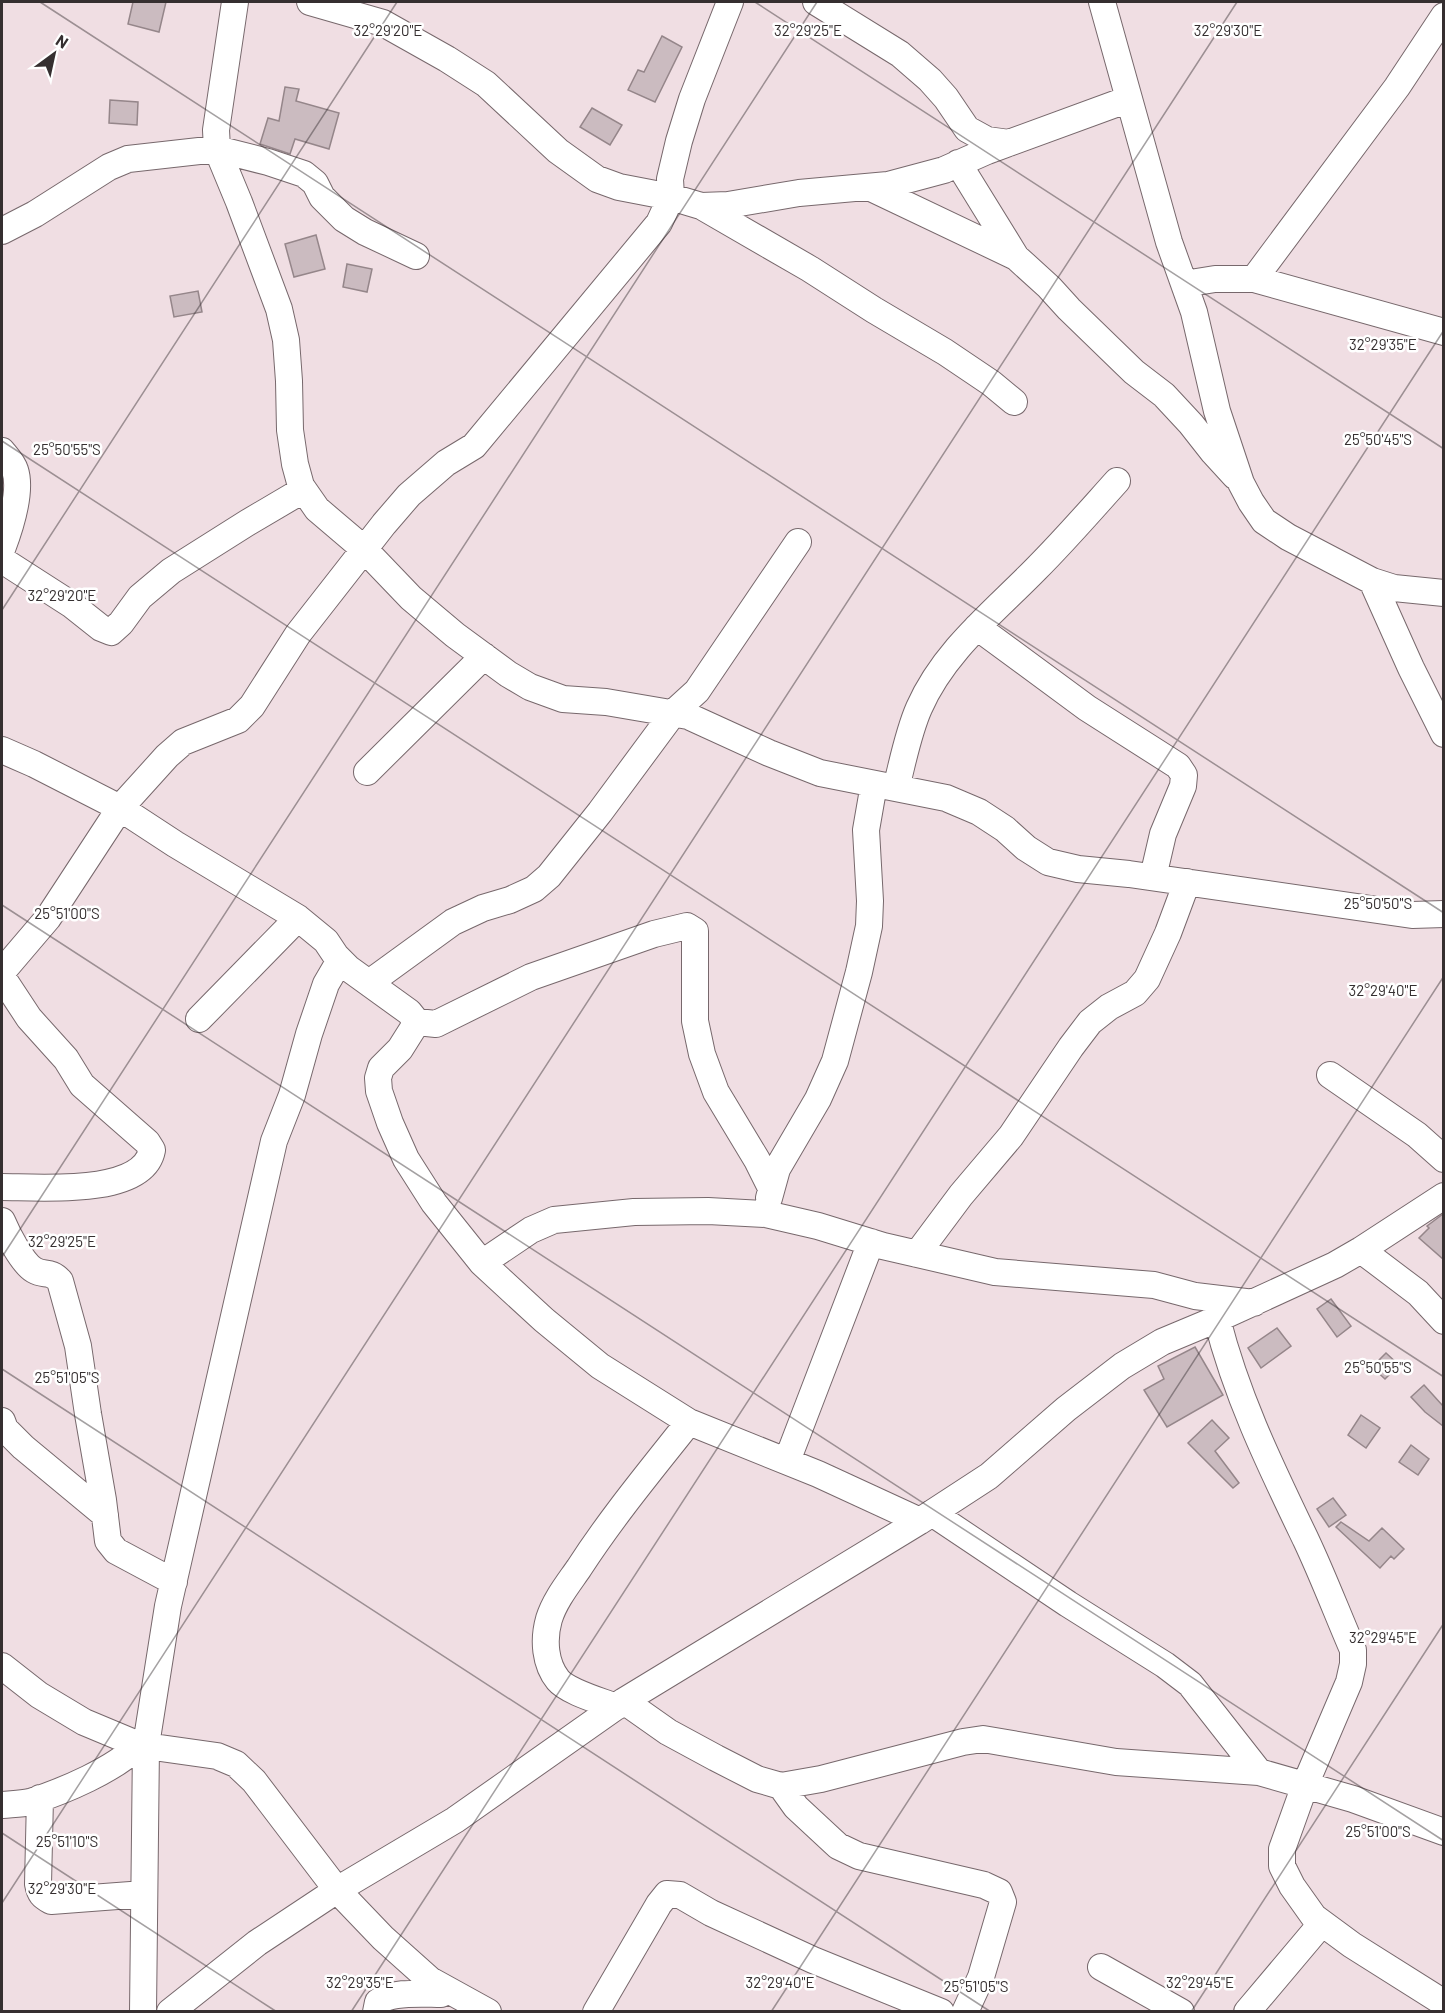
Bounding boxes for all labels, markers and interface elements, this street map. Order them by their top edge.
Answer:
text: 32°29'20"E [354,21,422,39]
text: 32°29'25"E [774,21,842,39]
text: 32°29'30"E [1194,21,1262,39]
north arrow [24,24,84,84]
text: N [53,30,72,52]
text: 32°29'35"E [1349,335,1417,353]
text: 25°50'45"S [1344,430,1412,448]
text: 25°50'55"S [33,440,101,458]
text: 32°29'20"E [28,586,96,604]
text: 25°50'50"S [1344,894,1412,912]
text: 25°51'00"S [34,904,100,922]
text: 32°29'40"E [1349,981,1417,999]
text: 32°29'25"E [28,1232,96,1250]
text: 25°50'55"S [1344,1358,1412,1376]
text: 25°51'05"S [35,1368,99,1386]
text: 32°29'45"E [1349,1628,1417,1646]
text: 25°51'00"S [1345,1822,1411,1840]
text: 25°51'10"S [36,1832,98,1850]
text: 32°29'30"E [28,1879,96,1897]
text: 32°29'35"E [326,1973,394,1991]
text: 32°29'40"E [746,1973,814,1991]
text: 32°29'45"E [1166,1973,1234,1991]
text: 25°51'05"S [944,1977,1008,1995]

